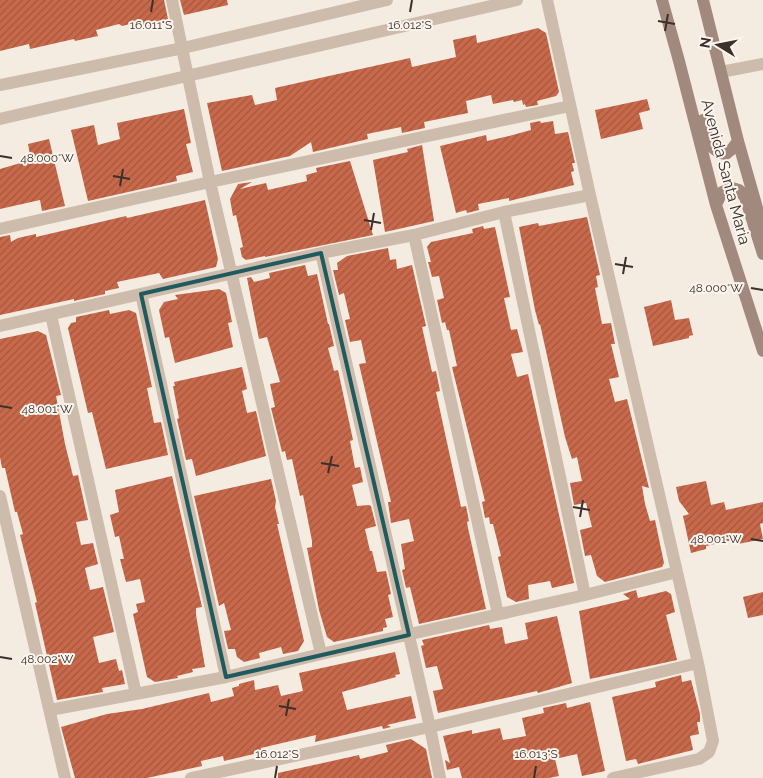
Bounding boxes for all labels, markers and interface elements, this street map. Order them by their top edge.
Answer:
text: 16.011°S [130,18,172,32]
text: 16.012°S [388,18,432,32]
north arrow [693,20,743,70]
text: N [696,36,714,49]
street label: Avenida Santa Maria [697,97,755,247]
text: 48.000°W [20,151,74,165]
text: 48.000°W [689,281,743,295]
text: 48.001°W [21,402,73,416]
text: 48.001°W [690,532,742,546]
text: 48.002°W [21,652,74,666]
text: 16.012°S [255,747,299,761]
text: 16.013°S [514,747,558,761]

